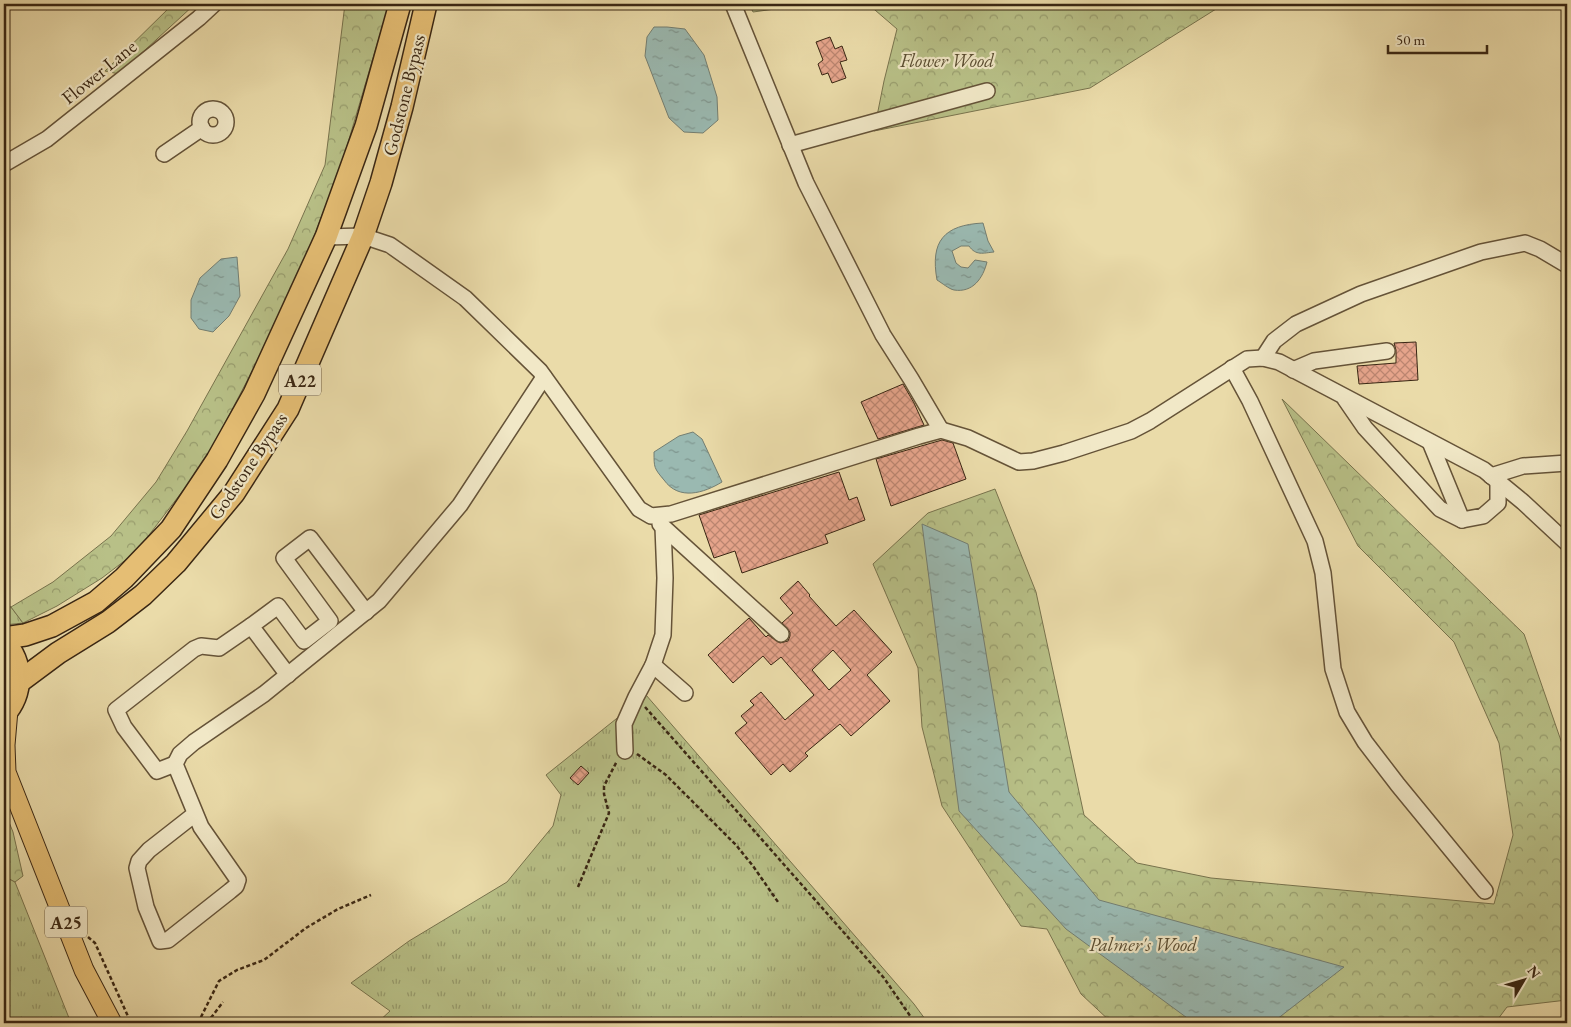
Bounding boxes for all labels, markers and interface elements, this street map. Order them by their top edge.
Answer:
scale bar [1388,22,1487,54]
text: 50 m [1396,30,1425,49]
street label: Godstone Bypass [377,32,431,158]
street label: Flower Lane [56,34,142,110]
park label: Flower Wood [899,48,994,73]
road number: A22 [279,364,321,396]
street label: Godstone Bypass [203,407,293,525]
road number: A25 [45,906,87,938]
park label: Palmer's Wood [1089,932,1197,957]
north arrow [1498,954,1548,1004]
text: N [1524,962,1545,983]

